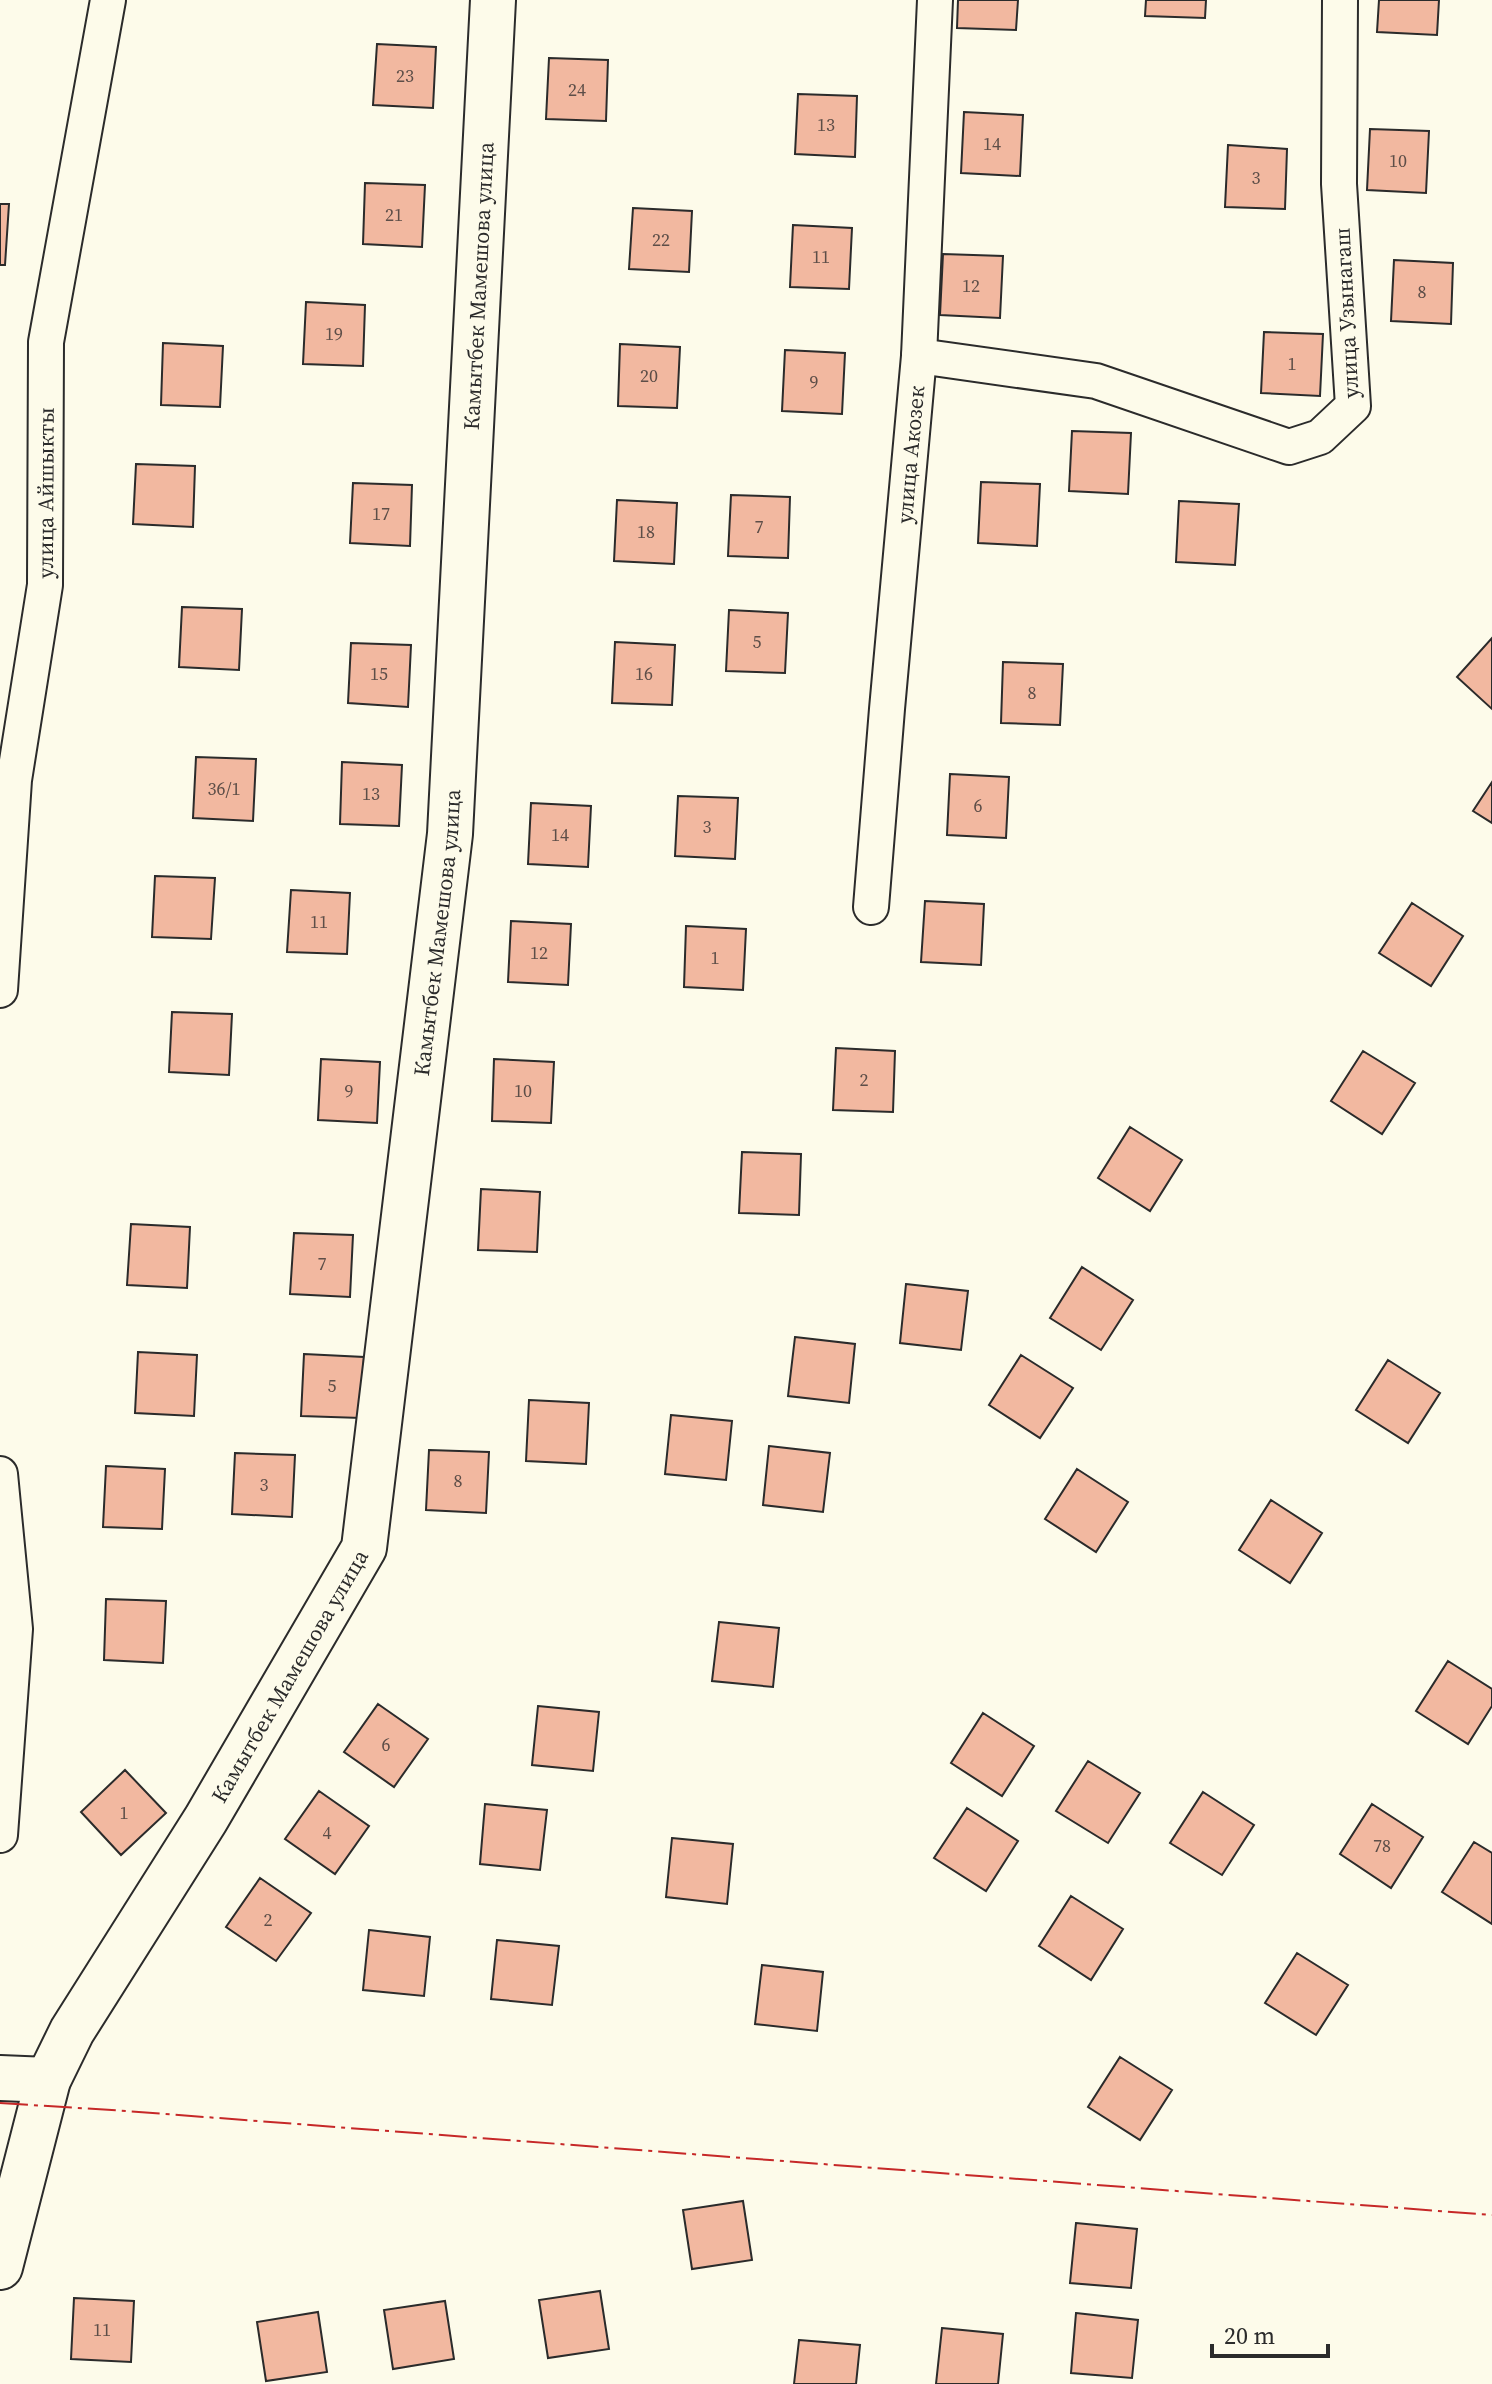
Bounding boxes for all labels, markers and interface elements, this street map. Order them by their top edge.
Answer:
house number: 23 [396,63,414,88]
house number: 24 [568,77,586,102]
house number: 13 [817,112,835,137]
house number: 14 [983,131,1001,156]
street label: Камытбек Мамешова улица [456,140,501,431]
house number: 10 [1389,148,1407,173]
house number: 3 [1252,165,1261,190]
house number: 21 [385,202,403,227]
house number: 22 [652,227,670,252]
street label: улица Узынагаш [1327,227,1365,399]
house number: 11 [812,244,830,269]
house number: 12 [962,273,980,298]
house number: 8 [1418,279,1427,304]
house number: 19 [325,321,343,346]
house number: 1 [1288,351,1297,376]
house number: 20 [640,363,658,388]
house number: 9 [810,369,819,394]
street label: улица Акозек [889,384,931,525]
street label: улица Айшыкты [30,407,61,579]
house number: 17 [372,501,390,526]
house number: 7 [755,514,764,539]
house number: 18 [637,519,655,544]
house number: 5 [753,629,762,654]
house number: 15 [370,661,388,686]
house number: 16 [635,661,653,686]
house number: 8 [1028,680,1037,705]
house number: 36/1 [208,776,240,801]
house number: 13 [362,781,380,806]
street label: Камытбек Мамешова улица [406,788,467,1078]
house number: 6 [974,793,983,818]
house number: 3 [703,814,712,839]
house number: 14 [551,822,569,847]
house number: 11 [310,909,328,934]
house number: 12 [530,940,548,965]
house number: 1 [711,945,720,970]
house number: 2 [860,1067,869,1092]
house number: 9 [345,1078,354,1103]
house number: 10 [514,1078,532,1103]
house number: 7 [318,1251,327,1276]
house number: 5 [328,1373,337,1398]
house number: 8 [454,1468,463,1493]
house number: 3 [260,1472,269,1497]
street label: Камытбек Мамешова улица [204,1543,375,1808]
house number: 6 [382,1732,391,1757]
house number: 1 [120,1800,129,1825]
house number: 4 [323,1820,332,1845]
house number: 78 [1373,1833,1391,1858]
house number: 2 [264,1907,273,1932]
scale bar [1212,2308,1328,2358]
house number: 11 [93,2317,111,2342]
text: 20 m [1224,2319,1275,2352]

